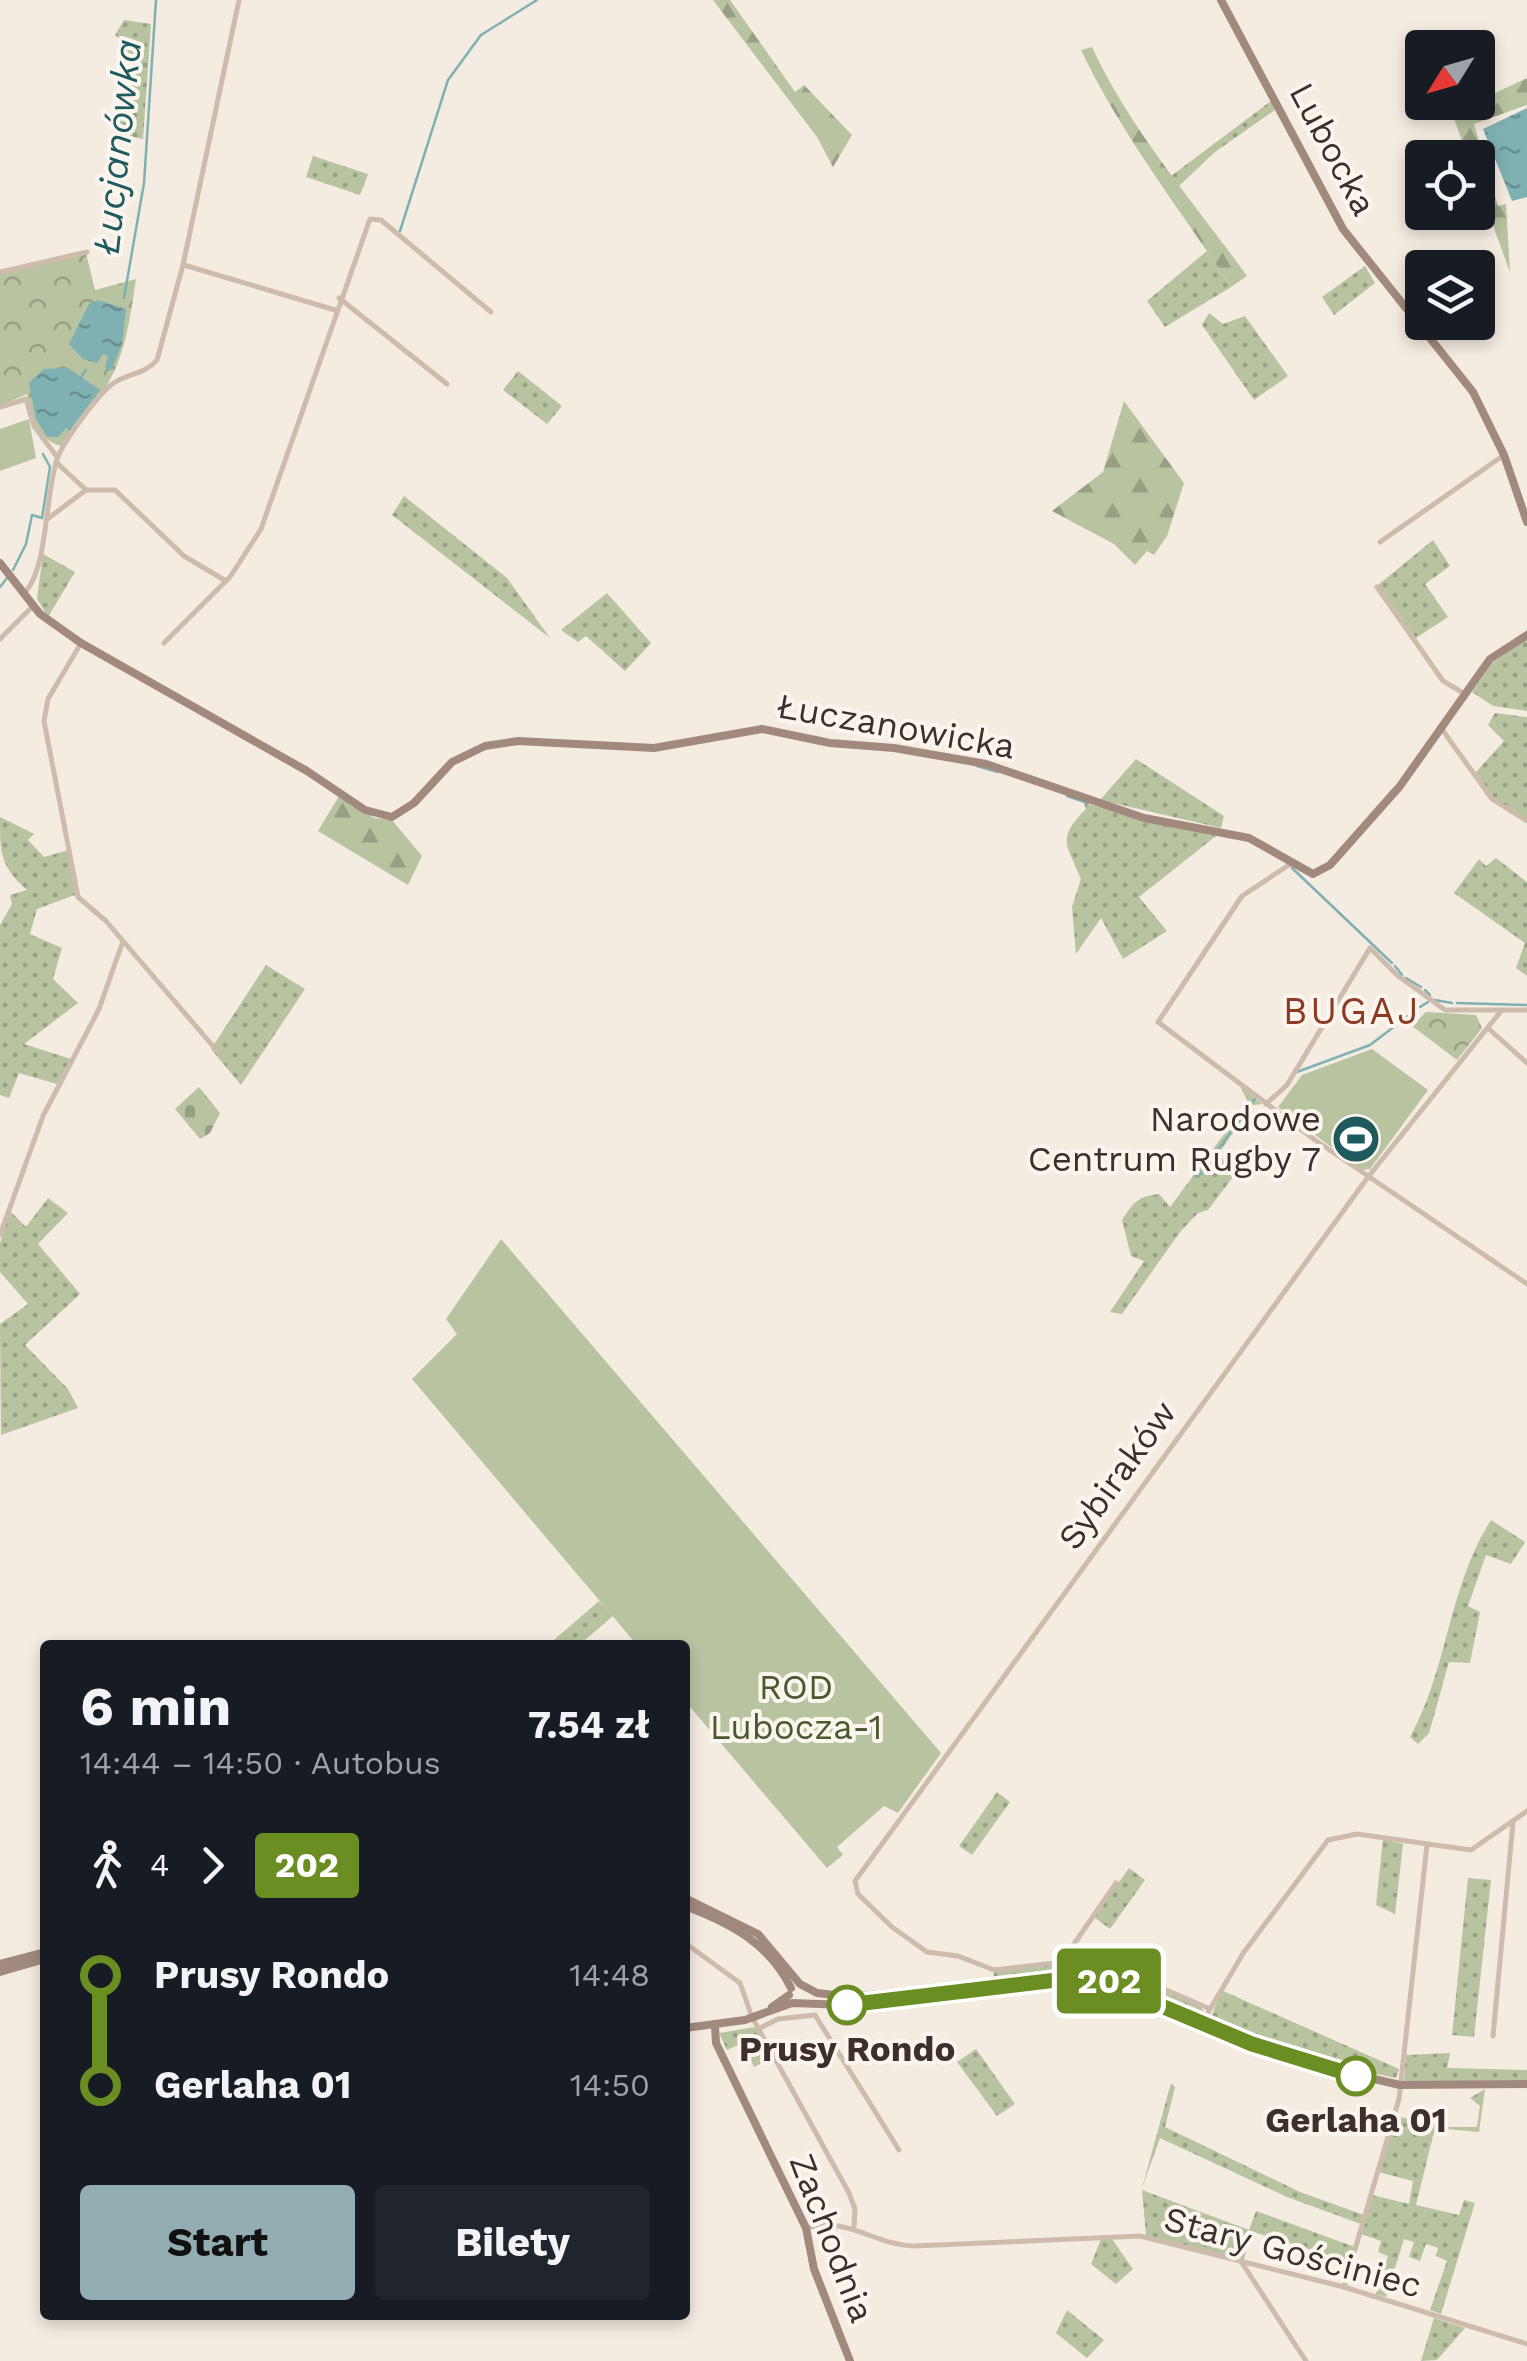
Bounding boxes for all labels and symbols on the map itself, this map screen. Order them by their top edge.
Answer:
north arrow [1405,30,1495,120]
water label: Łucjanówka [84,37,150,257]
street label: Lubocka [1281,76,1385,222]
street label: Łuczanowicka [774,684,1018,768]
district label: BUGAJ [1283,989,1421,1033]
place label: Narodowe Centrum Rugby 7 [1028,1098,1321,1180]
sports icon: Narodowe Centrum Rugby 7 [1330,1113,1382,1165]
street label: Sybiraków [1049,1393,1185,1557]
park label: ROD Lubocza-1 [710,1666,882,1748]
line badge: 202 [1052,1948,1166,2014]
marker: Prusy Rondo [828,1986,866,2024]
place label: Prusy Rondo [739,2028,955,2070]
marker: Gerlaha 01 [1337,2057,1375,2095]
place label: Gerlaha 01 [1265,2099,1447,2141]
street label: Zachodnia [781,2148,883,2328]
street label: Stary Gościniec [1160,2197,1426,2307]

